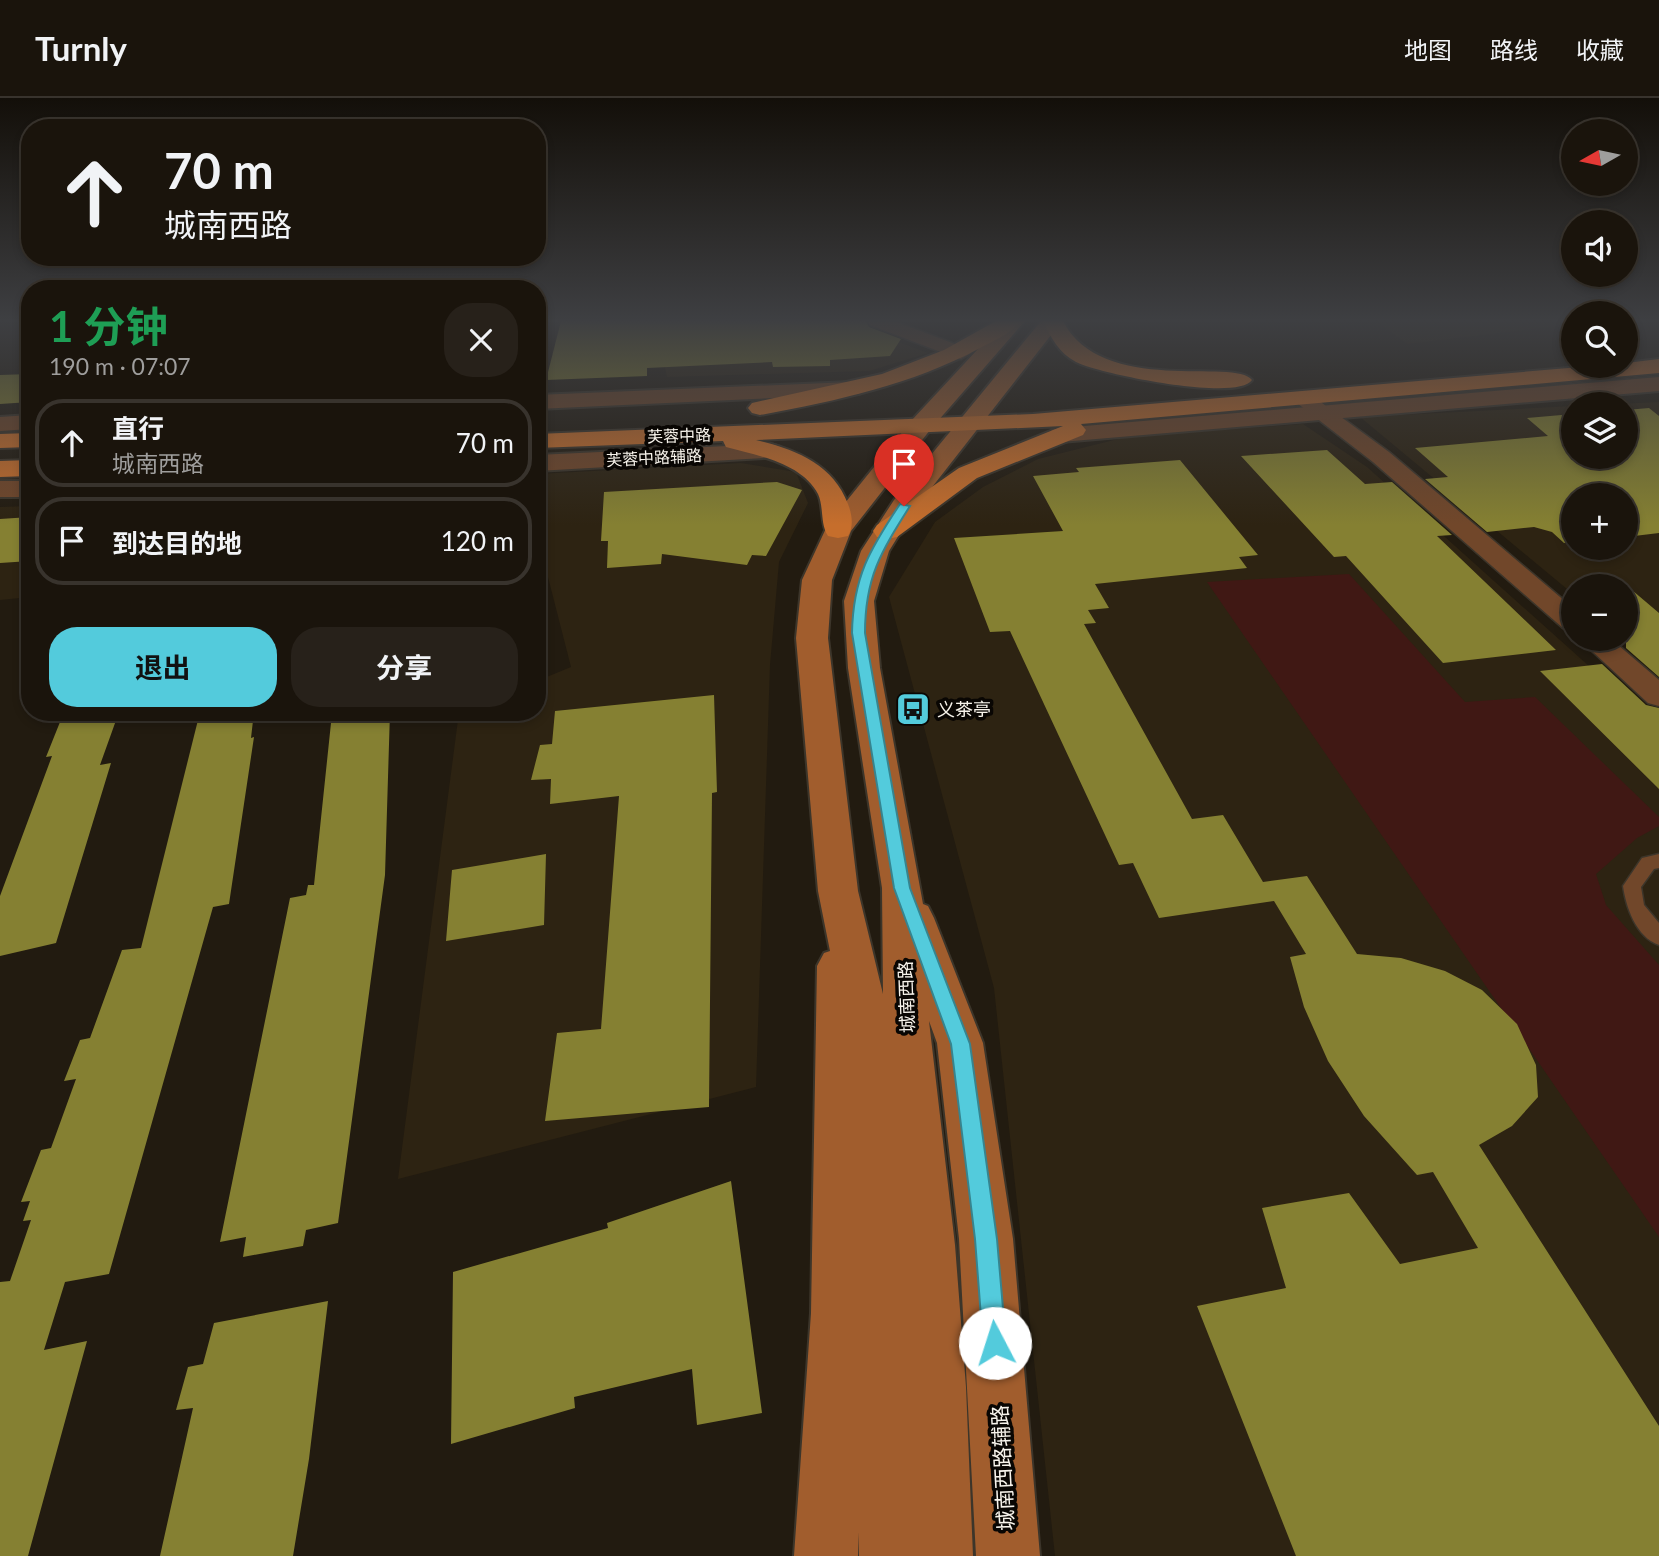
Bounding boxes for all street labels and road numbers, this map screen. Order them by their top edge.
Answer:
street label: 芙蓉中路 [647,424,711,446]
street label: 芙蓉中路辅路 [606,445,702,469]
street label: 城南西路 [894,961,918,1033]
street label: 城南西路辅路 [986,1404,1018,1532]

